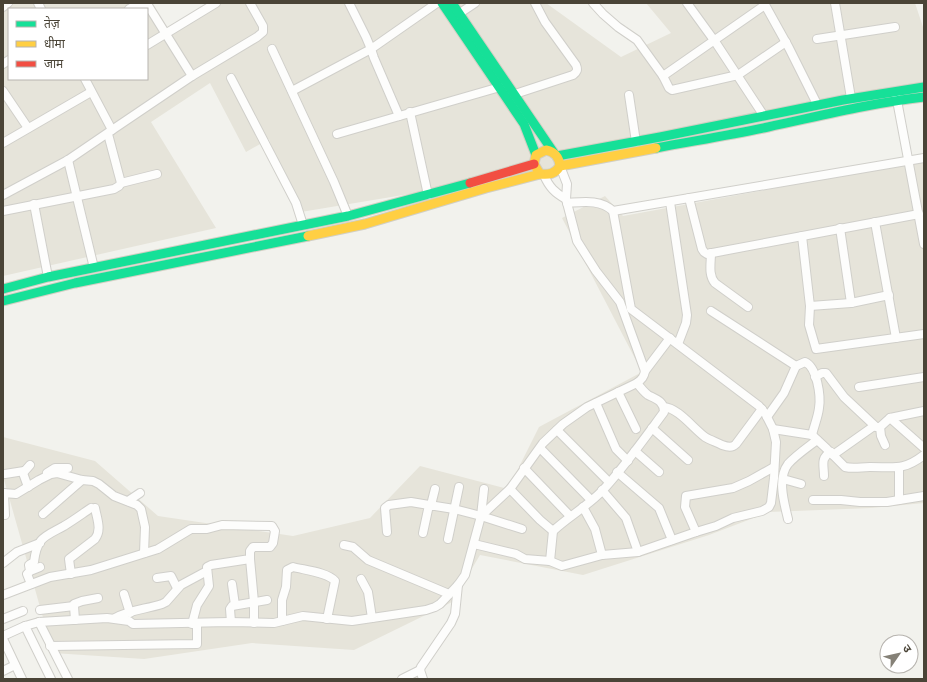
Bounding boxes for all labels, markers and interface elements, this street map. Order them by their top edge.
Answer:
legend [8,8,148,80]
text: तेज़ [44,16,61,32]
text: धीमा [44,36,66,52]
text: जाम [44,56,64,72]
north arrow [879,634,919,674]
text: उ [900,642,915,655]

